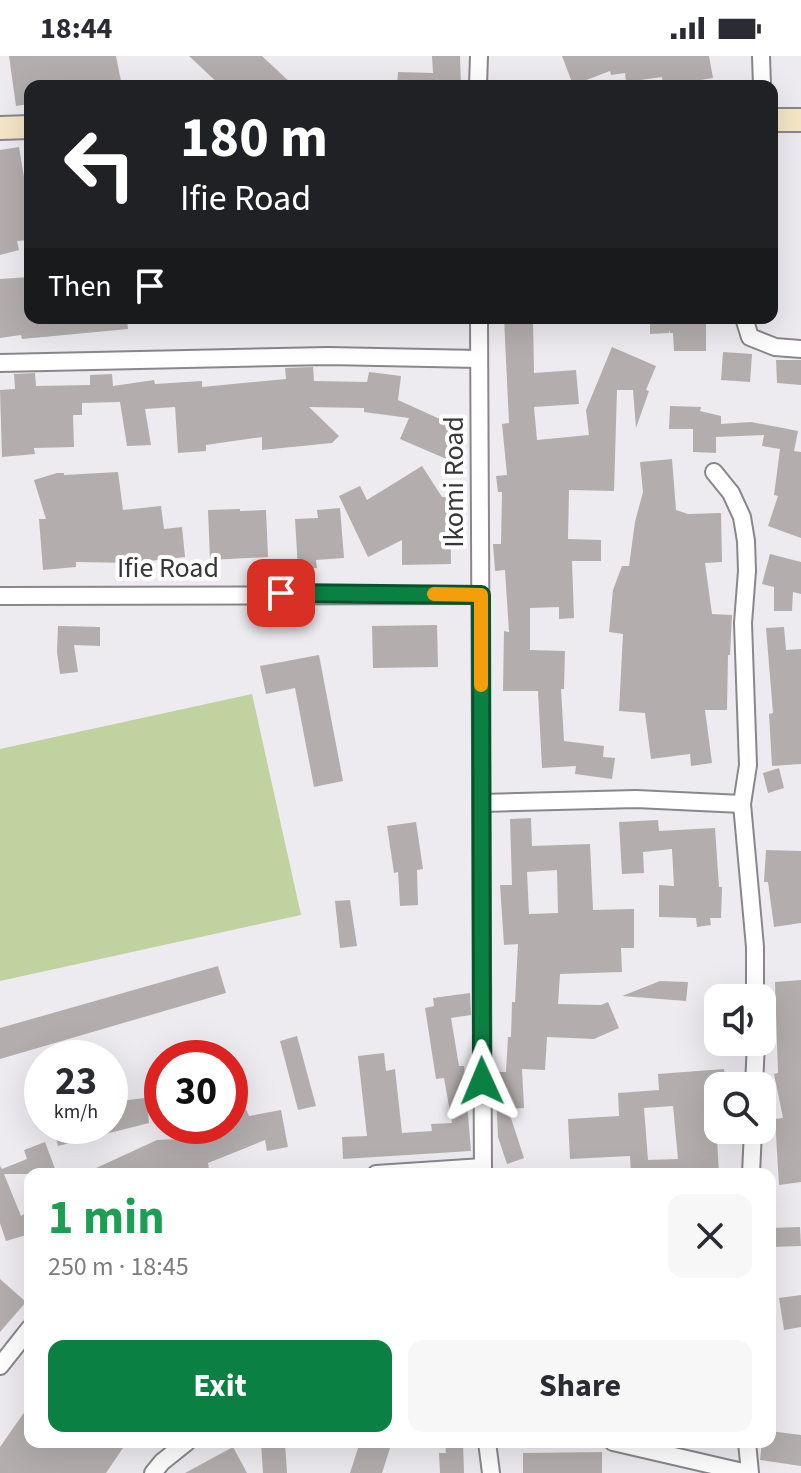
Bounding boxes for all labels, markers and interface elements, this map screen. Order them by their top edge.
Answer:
text: 18:44 [40,7,112,50]
text: 180 m [180,99,328,178]
icon: left [48,112,152,216]
text: Ifie Road [180,173,311,224]
icon: arrive [128,264,172,308]
text: Then [48,265,112,308]
street label: Ikomi Road [434,416,474,548]
street label: Ifie Road [117,548,219,588]
pin [247,559,315,627]
icon: arrive [259,571,303,615]
map controls [704,984,776,1144]
button: sound [704,984,776,1056]
position arrow [440,1039,524,1123]
speed limit sign: 30 [144,1040,248,1144]
text: 23 [55,1053,97,1110]
button: search [704,1072,776,1144]
text: km/h [54,1098,98,1126]
text: 1 min [48,1184,165,1252]
button: close [668,1194,752,1278]
text: 250 m · 18:45 [48,1248,189,1285]
button: Exit [48,1340,392,1432]
button: Share [408,1340,752,1432]

